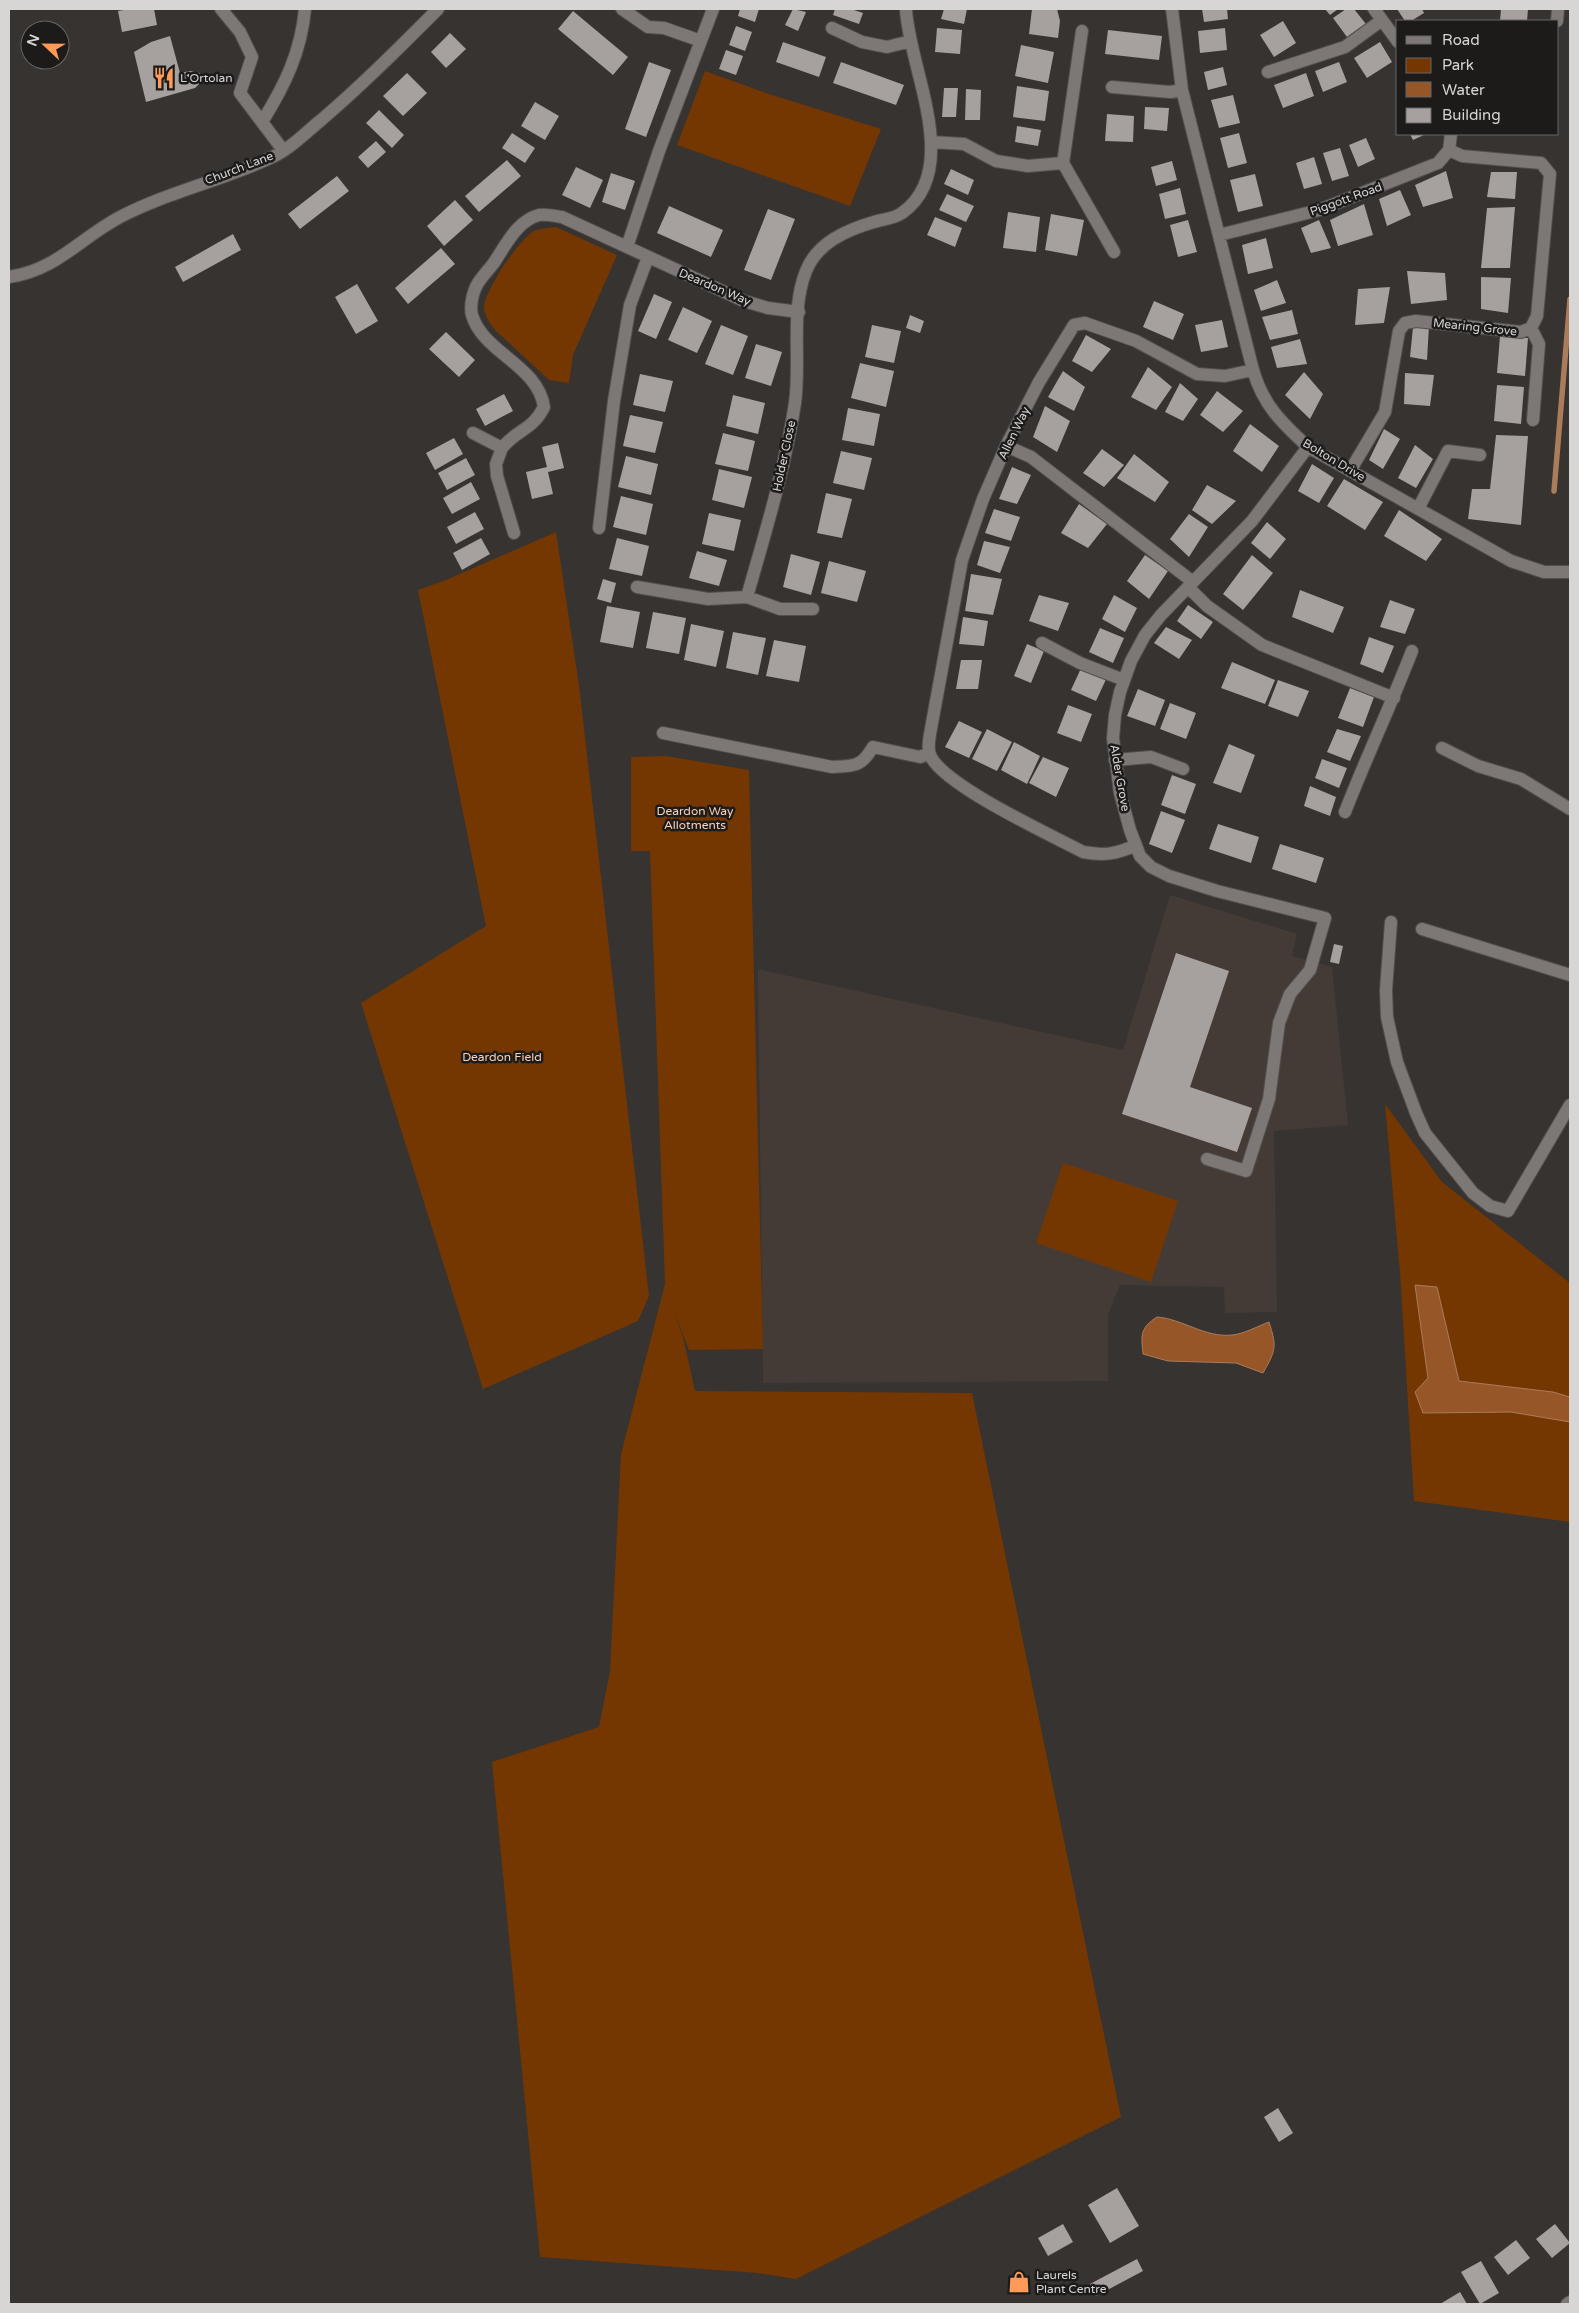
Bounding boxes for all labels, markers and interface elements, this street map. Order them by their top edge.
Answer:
north arrow [20,20,70,70]
legend [1396,20,1559,135]
text: Road [1442,31,1480,49]
text: N [23,32,43,49]
text: Park [1442,56,1474,74]
restaurant icon: L'Ortolan [151,65,177,91]
place label: L'Ortolan [180,71,233,85]
text: Water [1442,81,1485,99]
text: Building [1442,106,1501,124]
street label: Church Lane [203,149,275,187]
street label: Piggott Road [1308,179,1384,219]
street label: Deardon Way [677,266,754,309]
street label: Mearing Grove [1432,316,1518,338]
street label: Allen Way [995,404,1033,462]
street label: Holder Close [770,419,798,493]
street label: Bolton Drive [1300,436,1368,484]
street label: Alder Grove [1107,743,1133,813]
park label: Deardon Way Allotments [657,804,734,832]
park label: Deardon Field [462,1050,542,1064]
place label: Laurels Plant Centre [1036,2268,1107,2296]
shop icon: Laurels Plant Centre [1006,2269,1032,2295]

